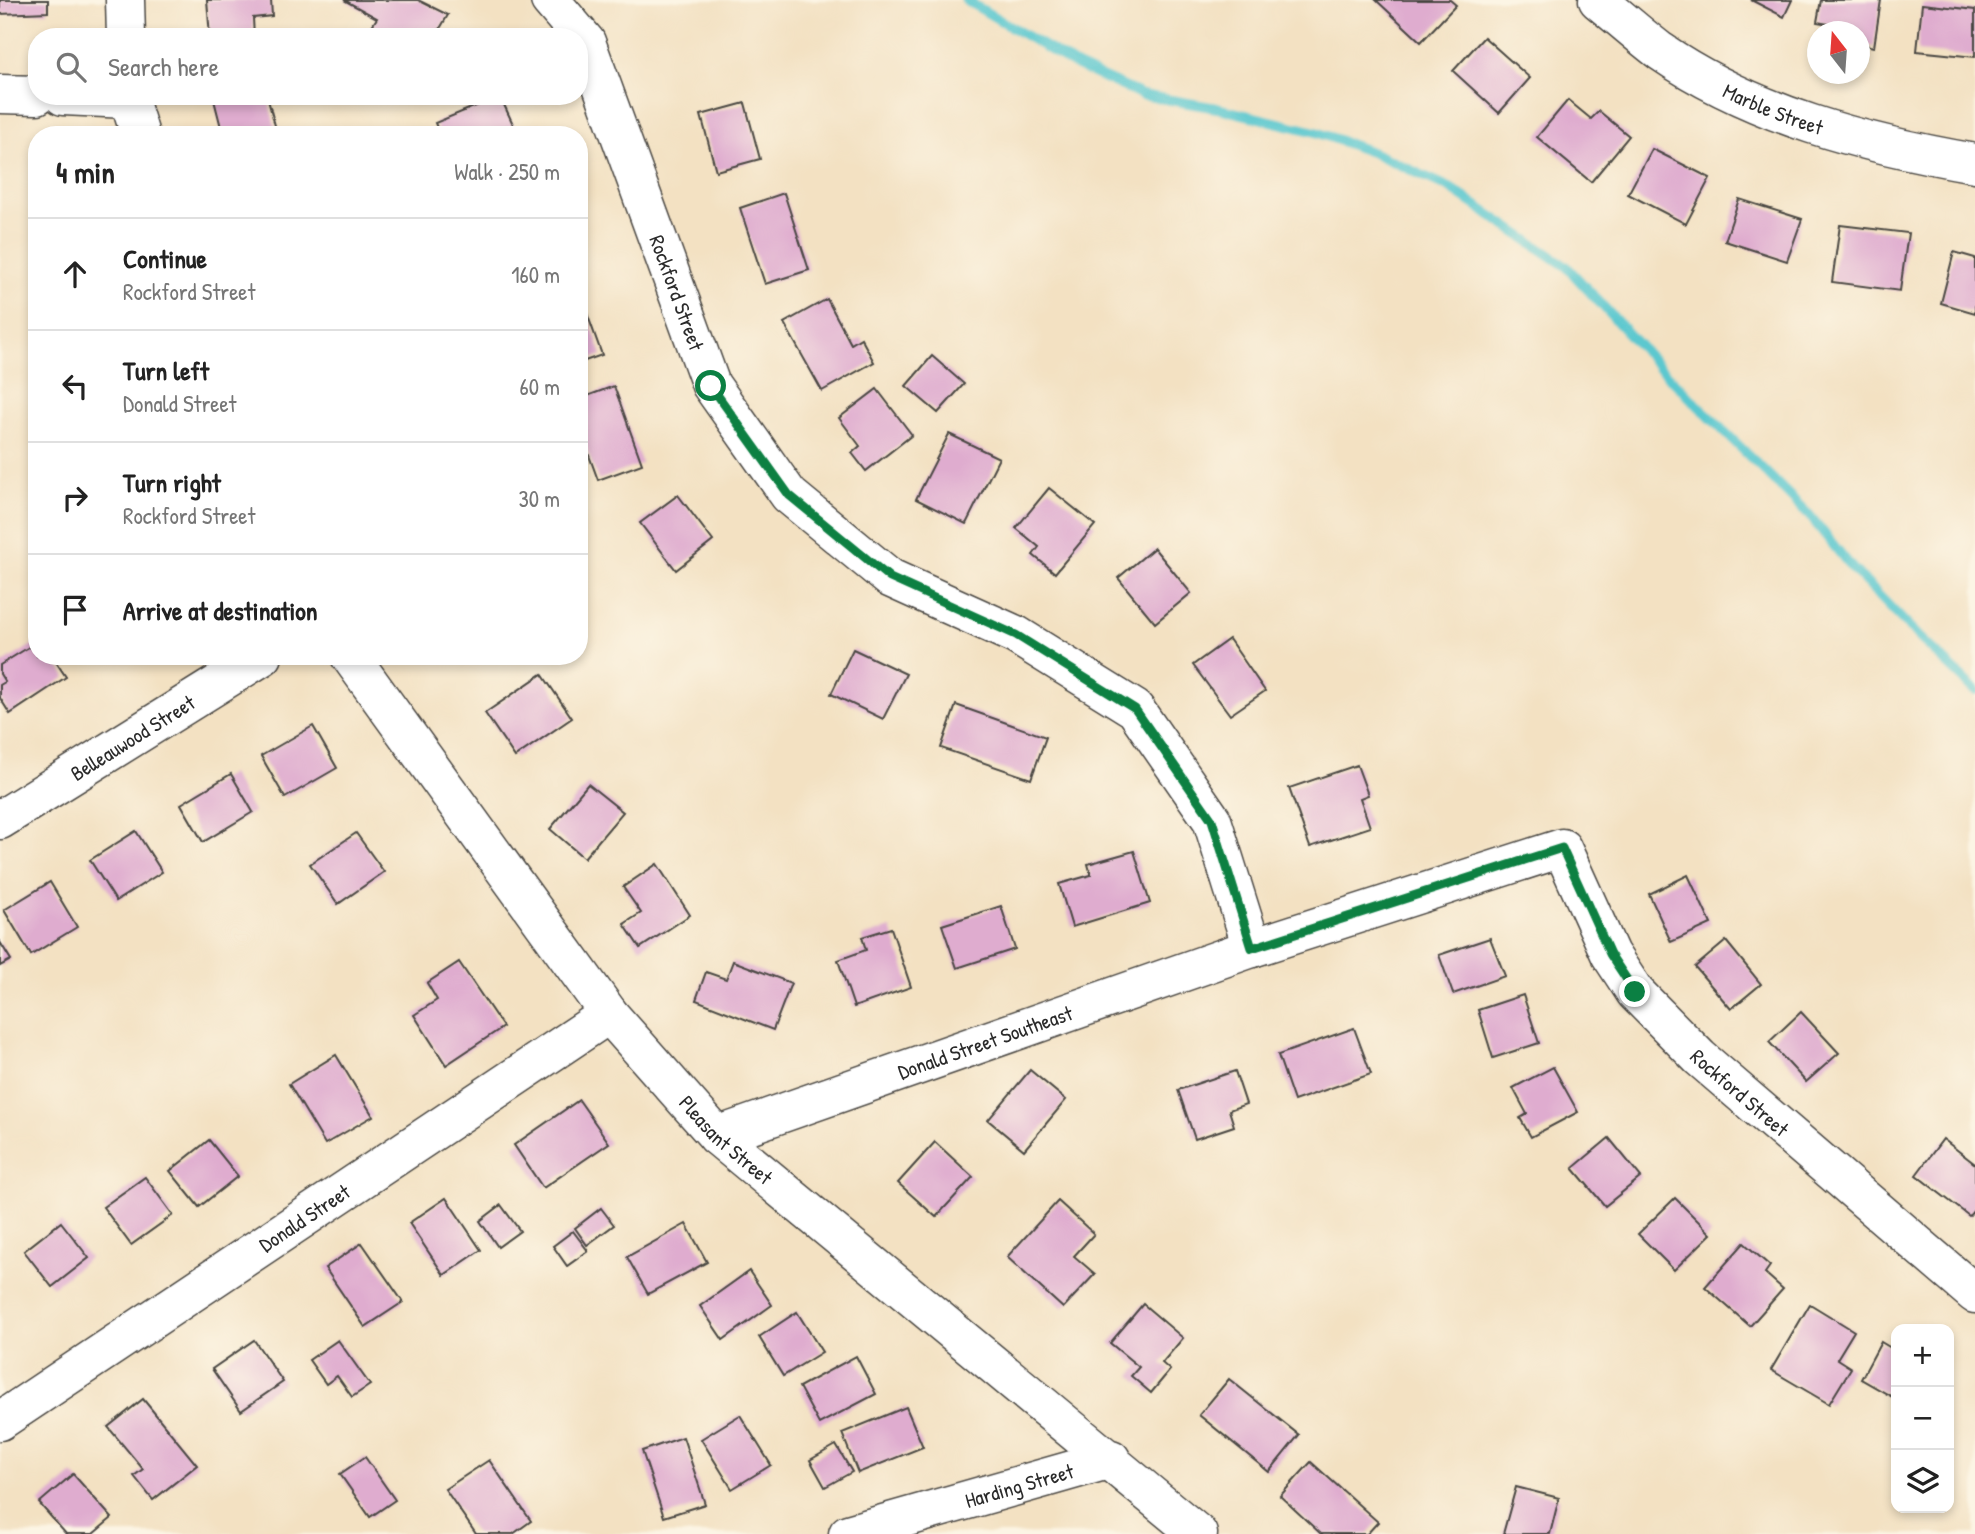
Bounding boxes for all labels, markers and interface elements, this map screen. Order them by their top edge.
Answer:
north arrow [1807,21,1870,84]
search box [28,28,588,105]
icon: search [52,48,90,86]
text: Search here [108,49,219,84]
street label: Marble Street [1719,76,1828,142]
text: 4 min [56,152,115,192]
text: Walk · 250 m [454,156,560,187]
street label: Rockford Street [643,231,712,355]
text: Continue [123,241,207,276]
icon: ahead [56,255,94,293]
text: 160 m [511,259,560,290]
text: Rockford Street [123,276,255,307]
text: Turn left [123,353,209,388]
icon: left [56,367,94,405]
route start [695,370,726,401]
text: 60 m [520,371,560,402]
text: Donald Street [123,388,237,419]
text: Turn right [123,465,221,500]
icon: right [56,479,94,517]
text: 30 m [518,483,560,514]
text: Rockford Street [123,500,255,531]
icon: arrive [56,591,94,629]
text: Arrive at destination [123,593,318,628]
street label: Belleauwood Street [65,687,201,787]
route end [1619,976,1650,1007]
street label: Donald Street Southeast [894,998,1077,1086]
street label: Rockford Street [1684,1042,1796,1143]
street label: Pleasant Street [673,1089,780,1191]
street label: Donald Street [253,1176,356,1259]
map controls [1891,1324,1954,1513]
button: + [1891,1324,1954,1387]
button: − [1891,1387,1954,1450]
button: layers [1891,1450,1954,1513]
street label: Harding Street [961,1456,1078,1514]

